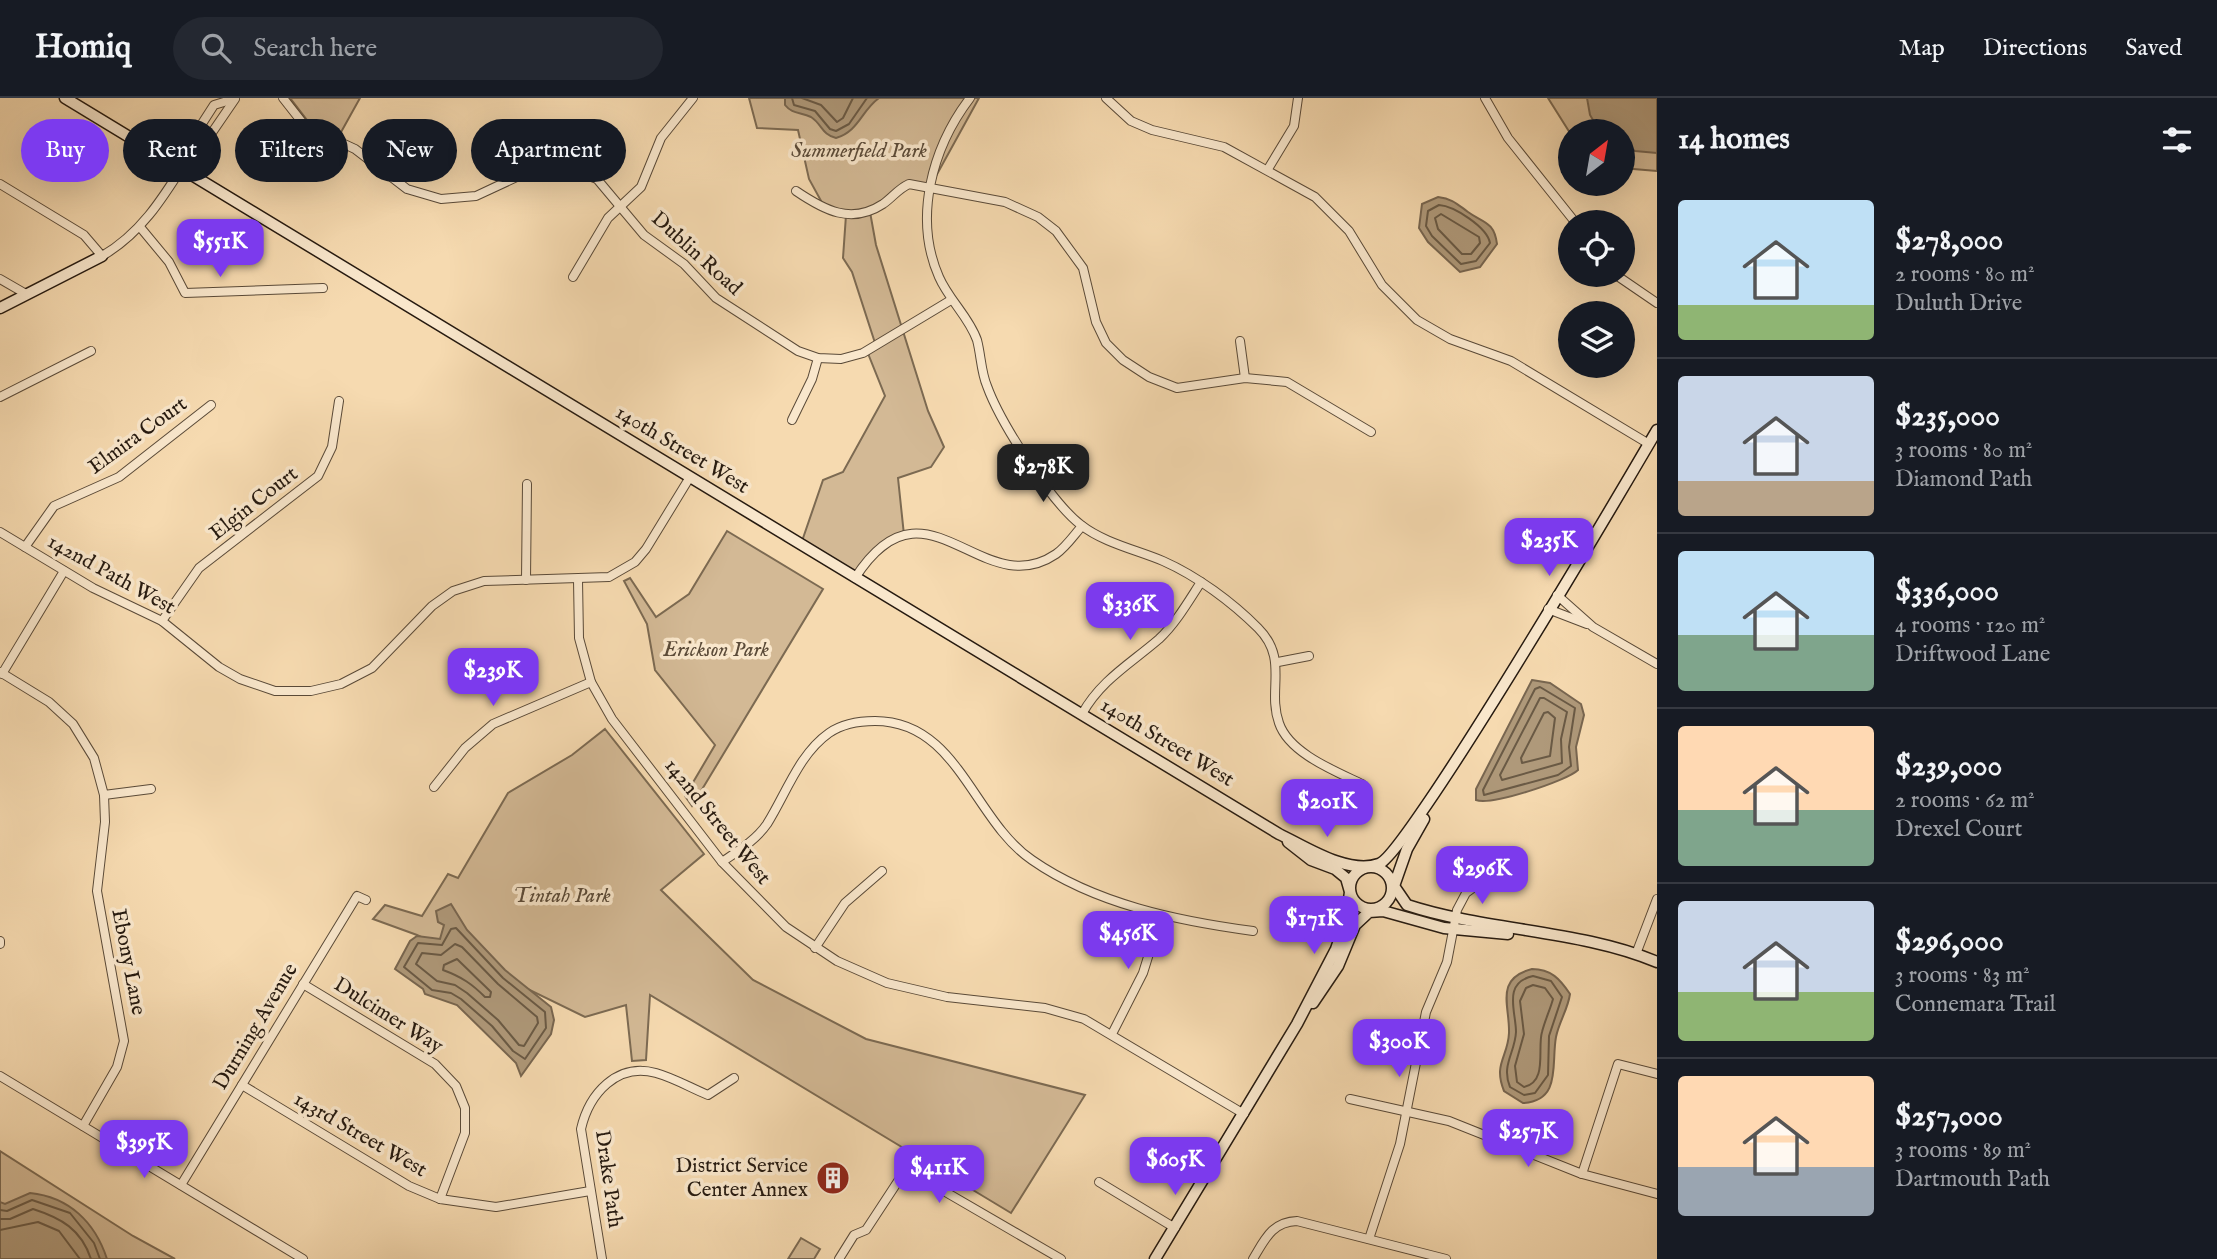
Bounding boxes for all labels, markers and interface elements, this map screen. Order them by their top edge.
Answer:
search box [173,17,663,80]
text: Homiq [35,27,131,69]
icon: search [197,29,235,67]
text: Search here [253,32,377,65]
text: Map [1899,33,1945,64]
text: Directions [1983,33,2087,64]
text: Saved [2125,33,2182,64]
chip: Buy [21,119,109,182]
chip: Rent [123,119,221,182]
chip: Filters [235,119,348,182]
chip: New [362,119,457,182]
chip: Apartment [471,119,626,182]
north arrow [1558,119,1634,196]
map controls [1558,119,1635,378]
text: 14 homes [1678,121,1790,159]
icon: filters [2158,121,2196,159]
park label: Summerfield Park [791,138,928,165]
street label: Dublin Road [645,206,748,303]
button: locate [1558,210,1635,287]
pin: $551K [171,220,269,279]
text: $278,000 [1895,222,2003,260]
text: $551K [193,227,247,256]
icon: home [1734,228,1818,312]
text: 2 rooms · 80 m² [1895,260,2035,289]
text: Duluth Drive [1895,289,2022,318]
button: layers [1558,301,1635,378]
street label: Elmira Court [83,391,193,481]
text: $235,000 [1895,398,2000,436]
street label: 140th Street West [610,399,754,501]
icon: home [1734,404,1818,488]
text: 3 rooms · 80 m² [1895,436,2032,465]
pin: $278K [994,444,1092,504]
text: $278K [1013,452,1073,481]
street label: Elgin Court [204,461,304,547]
text: Diamond Path [1895,465,2032,494]
pin: $235K [1500,518,1598,578]
text: $235K [1520,526,1578,555]
street label: 142nd Path West [42,529,180,621]
text: $336,000 [1895,573,1999,611]
icon: home [1734,579,1818,663]
pin: $336K [1081,582,1179,642]
text: $336K [1102,590,1158,619]
text: 4 rooms · 120 m² [1895,611,2045,640]
park label: Erickson Park [662,637,770,664]
text: Driftwood Lane [1895,640,2050,669]
pin: $239K [444,648,542,708]
text: $239K [464,656,522,685]
street label: 140th Street West [1095,692,1239,794]
text: $239,000 [1895,748,2002,786]
street label: 142nd Street West [658,753,776,891]
icon: home [1734,754,1818,838]
pin: $201K [1278,780,1376,839]
text: 2 rooms · 62 m² [1895,786,2035,815]
text: $201K [1297,787,1357,816]
text: Drexel Court [1895,815,2022,844]
pin: $296K [1433,846,1531,906]
text: $296K [1452,854,1512,883]
park label: Tintah Park [513,883,611,910]
pin: $171K [1265,896,1363,956]
text: $171K [1285,904,1343,933]
street label: Ebony Lane [104,907,152,1018]
pin: $456K [1079,912,1177,971]
text: $456K [1099,919,1157,948]
text: $296,000 [1895,923,2004,961]
icon: home [1734,929,1818,1013]
street label: Durning Avenue [207,958,305,1096]
text: 3 rooms · 83 m² [1895,961,2030,990]
street label: Dulcimer Way [328,972,448,1061]
text: Connemara Trail [1895,990,2056,1019]
pin: $300K [1350,1020,1448,1079]
text: $300K [1369,1027,1429,1056]
street label: 143rd Street West [289,1086,431,1184]
text: $257,000 [1895,1098,2003,1136]
icon: home [1734,1104,1818,1188]
pin: $257K [1479,1110,1577,1169]
text: $257K [1498,1117,1558,1146]
pin: $395K [95,1121,193,1180]
text: $395K [116,1128,172,1157]
street label: Drake Path [588,1128,628,1230]
text: 3 rooms · 89 m² [1895,1136,2031,1165]
pin: $605K [1126,1138,1224,1197]
text: $605K [1146,1145,1204,1174]
pin: $411K [890,1146,988,1205]
place label: District Service Center Annex [675,1153,808,1204]
text: $411K [910,1153,968,1182]
building icon: District Service Center Annex [814,1159,852,1197]
text: Dartmouth Path [1895,1165,2050,1194]

